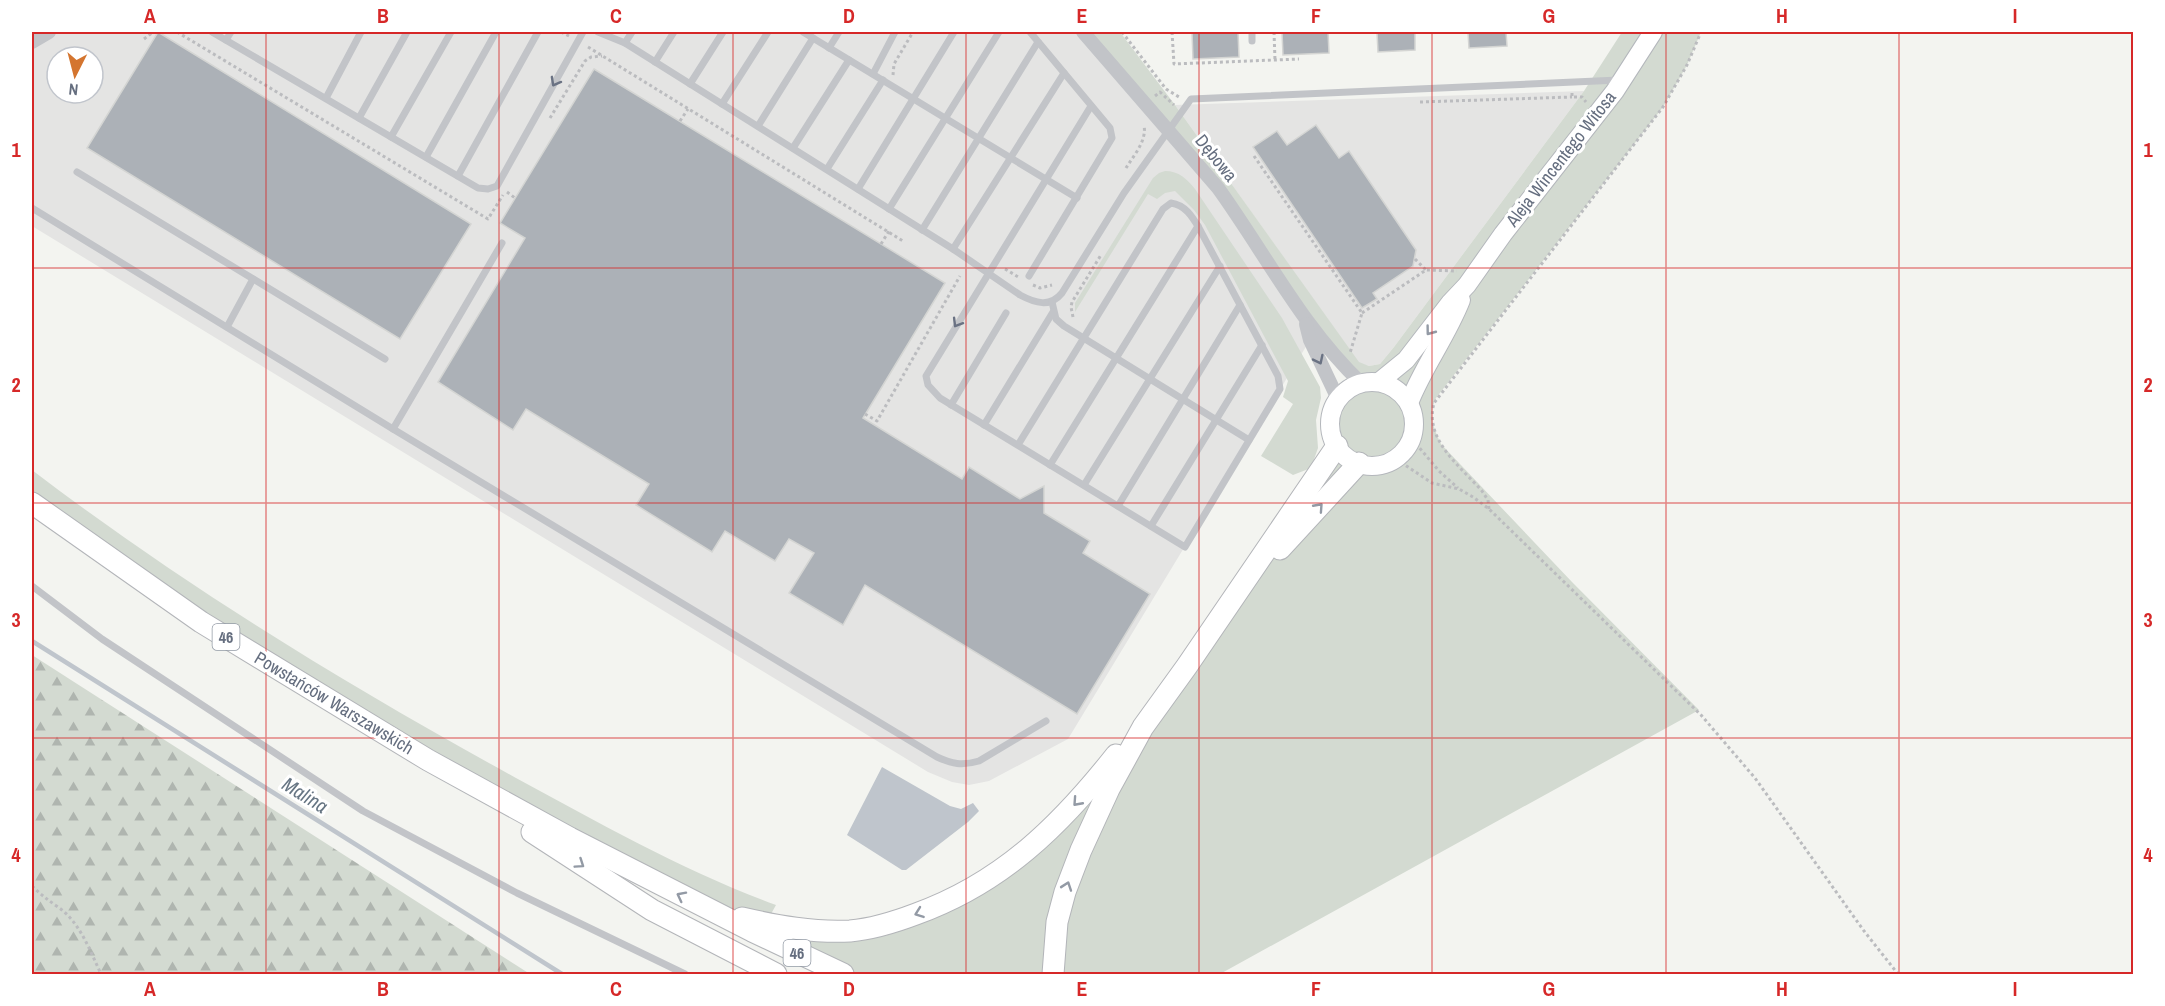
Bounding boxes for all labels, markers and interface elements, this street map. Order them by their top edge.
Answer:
text: A [144,2,156,29]
text: B [377,2,389,29]
text: C [610,2,622,29]
text: D [843,2,855,29]
text: E [1077,2,1088,29]
text: F [1311,2,1321,29]
text: G [1543,2,1555,29]
text: H [1776,2,1788,29]
text: I [2013,2,2017,29]
north arrow [45,45,105,105]
one-way arrow [551,76,562,87]
text: N [68,78,79,101]
street label: Aleja Wincentego Witosa [1499,86,1621,232]
street label: Dębowa [1190,129,1243,187]
text: 1 [11,136,21,163]
text: 1 [2143,136,2153,163]
one-way arrow [953,317,965,327]
one-way arrow [1426,324,1437,335]
one-way arrow [1312,353,1324,364]
text: 2 [11,371,21,398]
text: 2 [2143,371,2153,398]
one-way arrow [1312,503,1323,514]
text: 3 [11,606,21,633]
text: 3 [2143,606,2153,633]
road number: 46 [212,624,240,650]
street label: Powstańców Warszawskich [250,645,419,760]
water label: Malina [277,770,333,819]
one-way arrow [1073,795,1084,806]
text: 4 [11,841,21,868]
text: 4 [2143,841,2153,868]
one-way arrow [574,857,585,868]
one-way arrow [1059,881,1072,892]
one-way arrow [676,891,687,903]
one-way arrow [914,905,925,918]
road number: 46 [784,940,810,966]
text: A [144,975,156,1002]
text: B [377,975,389,1002]
text: C [610,975,622,1002]
text: D [843,975,855,1002]
text: E [1077,975,1088,1002]
text: F [1311,975,1321,1002]
text: G [1543,975,1555,1002]
text: H [1776,975,1788,1002]
text: I [2013,975,2017,1002]

